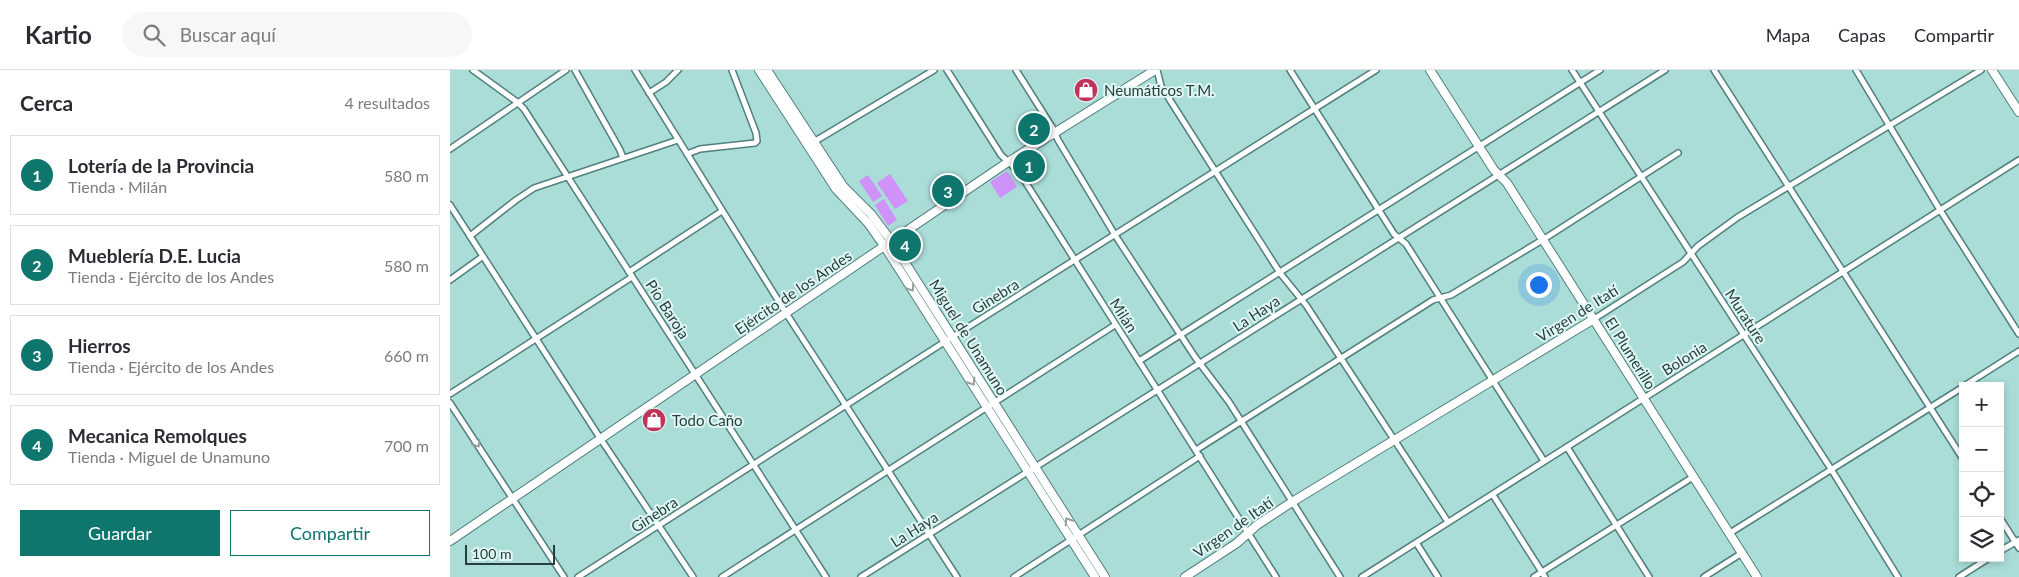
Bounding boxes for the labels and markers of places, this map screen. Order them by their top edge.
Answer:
shop icon: Neumáticos T.M. [1073,77,1099,103]
place label: Neumáticos T.M. [1104,81,1215,99]
pin: 2 [1018,110,1050,148]
pin: 1 [1013,147,1045,185]
pin: 3 [932,172,964,210]
pin: 4 [889,226,921,264]
shop icon: Todo Caño [641,407,667,433]
place label: Todo Caño [672,411,743,429]

